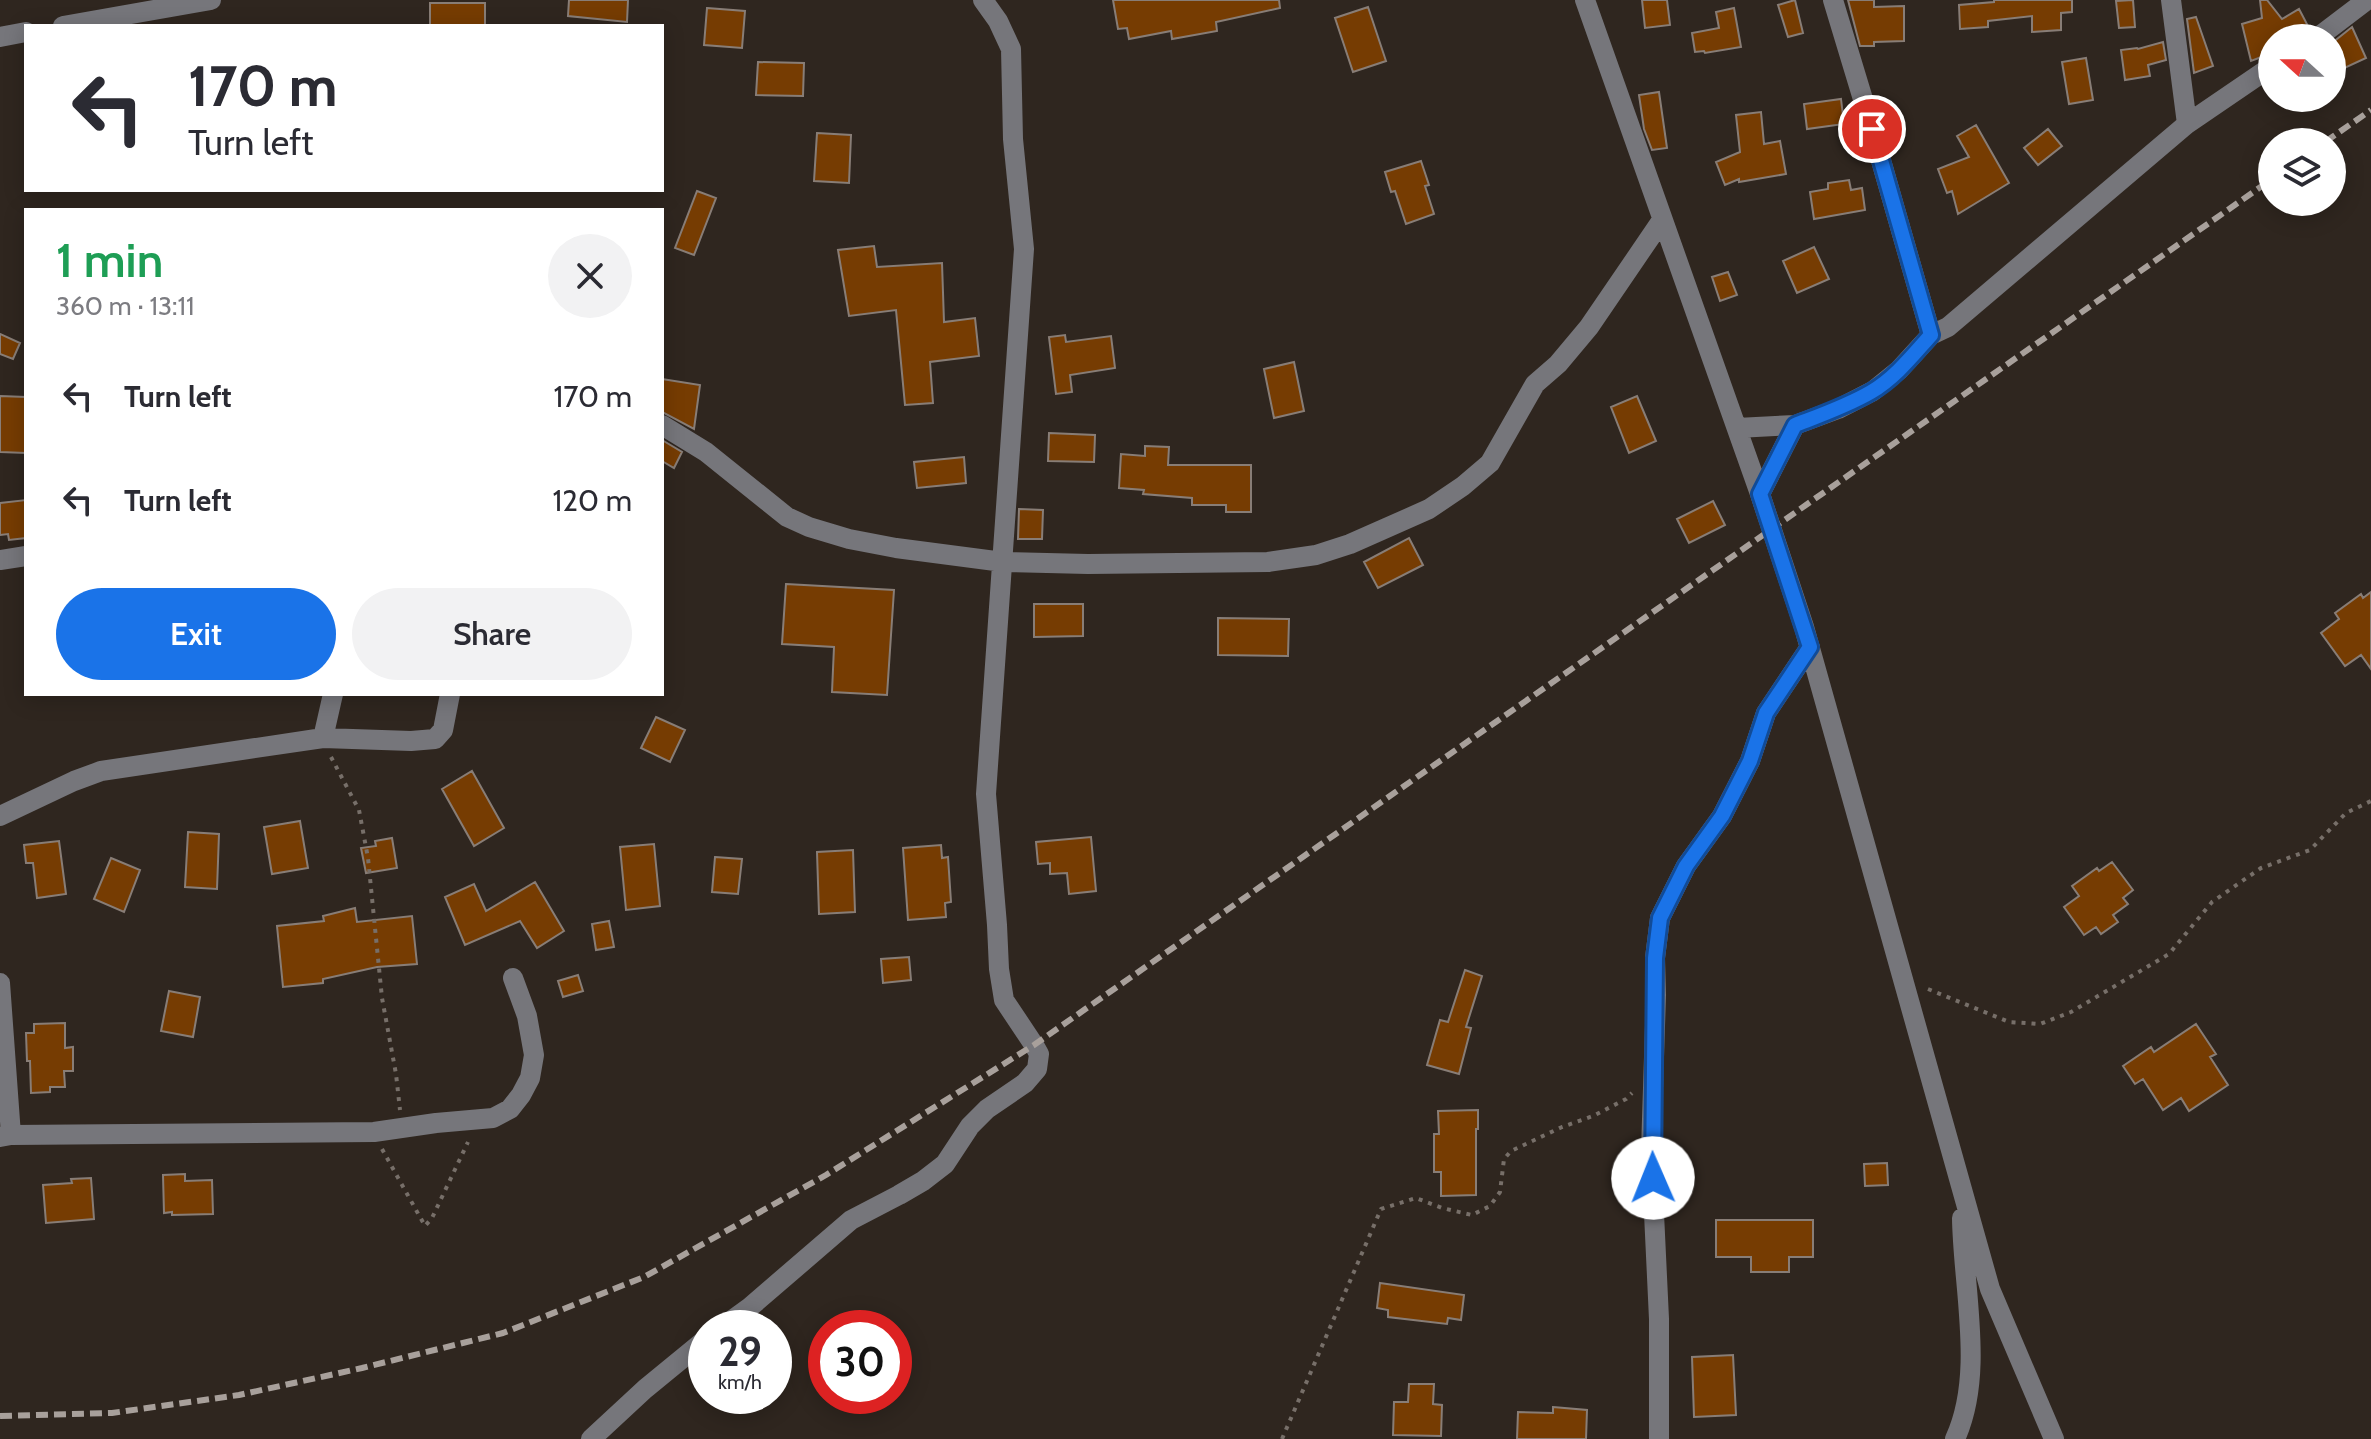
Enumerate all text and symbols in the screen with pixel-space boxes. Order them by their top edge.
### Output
north arrow [2258,24,2346,112]
map controls [2258,24,2346,216]
text: 170 m [188,52,338,120]
icon: left [56,56,160,160]
pin [1838,95,1906,163]
icon: arrive [1850,107,1894,151]
text: Turn left [188,120,313,164]
button: layers [2258,128,2346,216]
text: 1 min [56,231,163,289]
button: close [548,234,632,318]
text: 360 m · 13:11 [56,290,194,322]
icon: left [56,374,100,418]
text: Turn left [124,378,232,415]
text: 170 m [553,378,632,415]
icon: left [56,478,100,522]
text: Turn left [124,482,232,519]
text: 120 m [552,482,632,519]
button: Exit [56,588,336,680]
button: Share [352,588,632,680]
position arrow [1611,1136,1695,1220]
speed limit sign: 30 [808,1310,912,1414]
text: 29 [718,1327,762,1376]
text: km/h [718,1370,762,1394]

